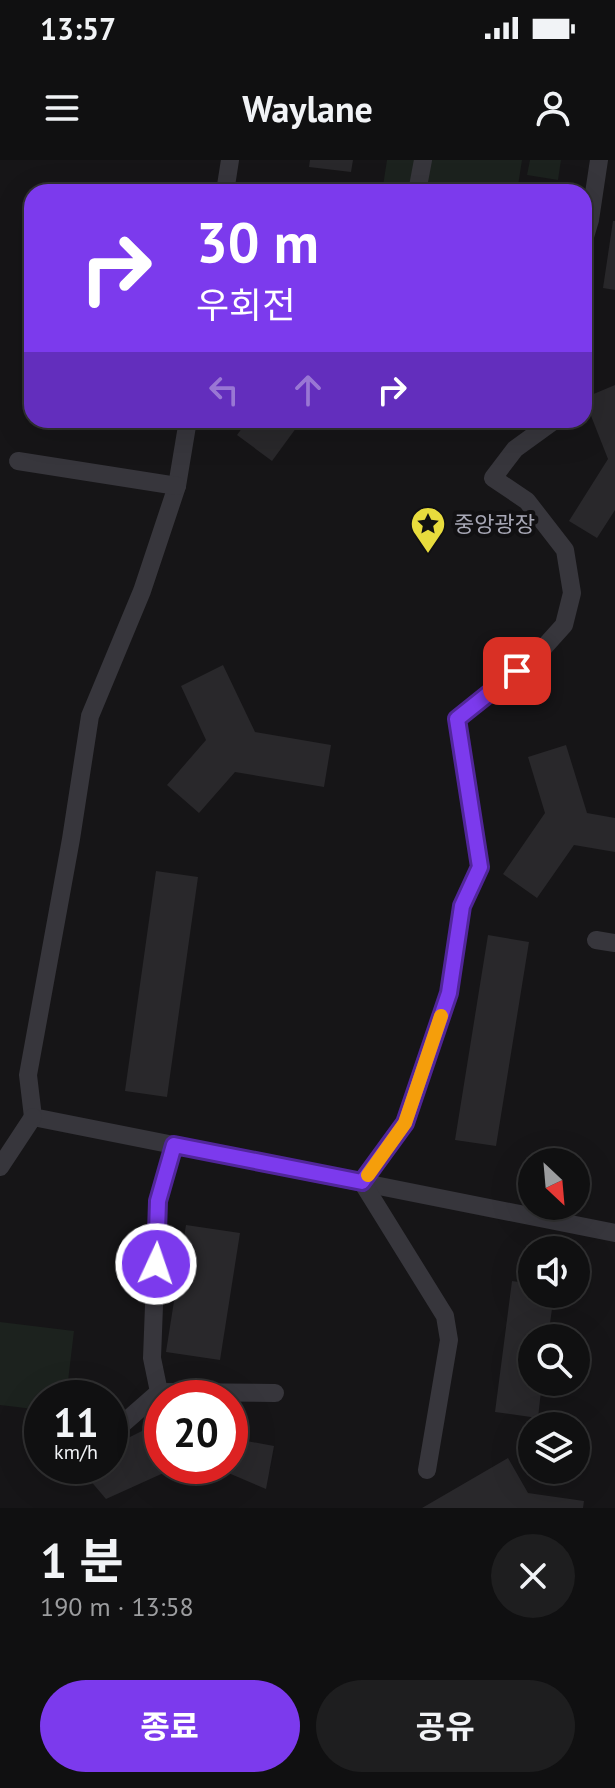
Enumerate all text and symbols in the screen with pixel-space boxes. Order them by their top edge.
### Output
text: 13:57 [40,9,116,48]
text: Waylane [242,85,373,132]
icon: menu [40,86,84,130]
icon: person [531,86,575,130]
text: 30 m [196,206,319,278]
icon: right [64,216,168,320]
text: 우회전 [196,281,295,328]
icon: left [202,368,246,412]
icon: ahead [286,368,330,412]
icon: right [370,368,414,412]
place icon: 중앙광장 [409,505,447,555]
place label: 중앙광장 [454,510,535,538]
pin [483,637,551,705]
icon: arrive [495,649,539,693]
north arrow [518,1148,590,1220]
map controls [518,1148,590,1484]
position arrow [114,1222,198,1306]
button: sound [518,1236,590,1308]
button: search [518,1324,590,1396]
speed limit sign: 20 [144,1380,248,1484]
text: 11 [53,1396,99,1448]
button: layers [518,1412,590,1484]
text: km/h [54,1439,98,1465]
text: 1 분 [40,1529,124,1591]
button: close [491,1534,575,1618]
text: 190 m · 13:58 [40,1590,194,1623]
button: 종료 [40,1680,300,1772]
button: 공유 [316,1680,575,1772]

